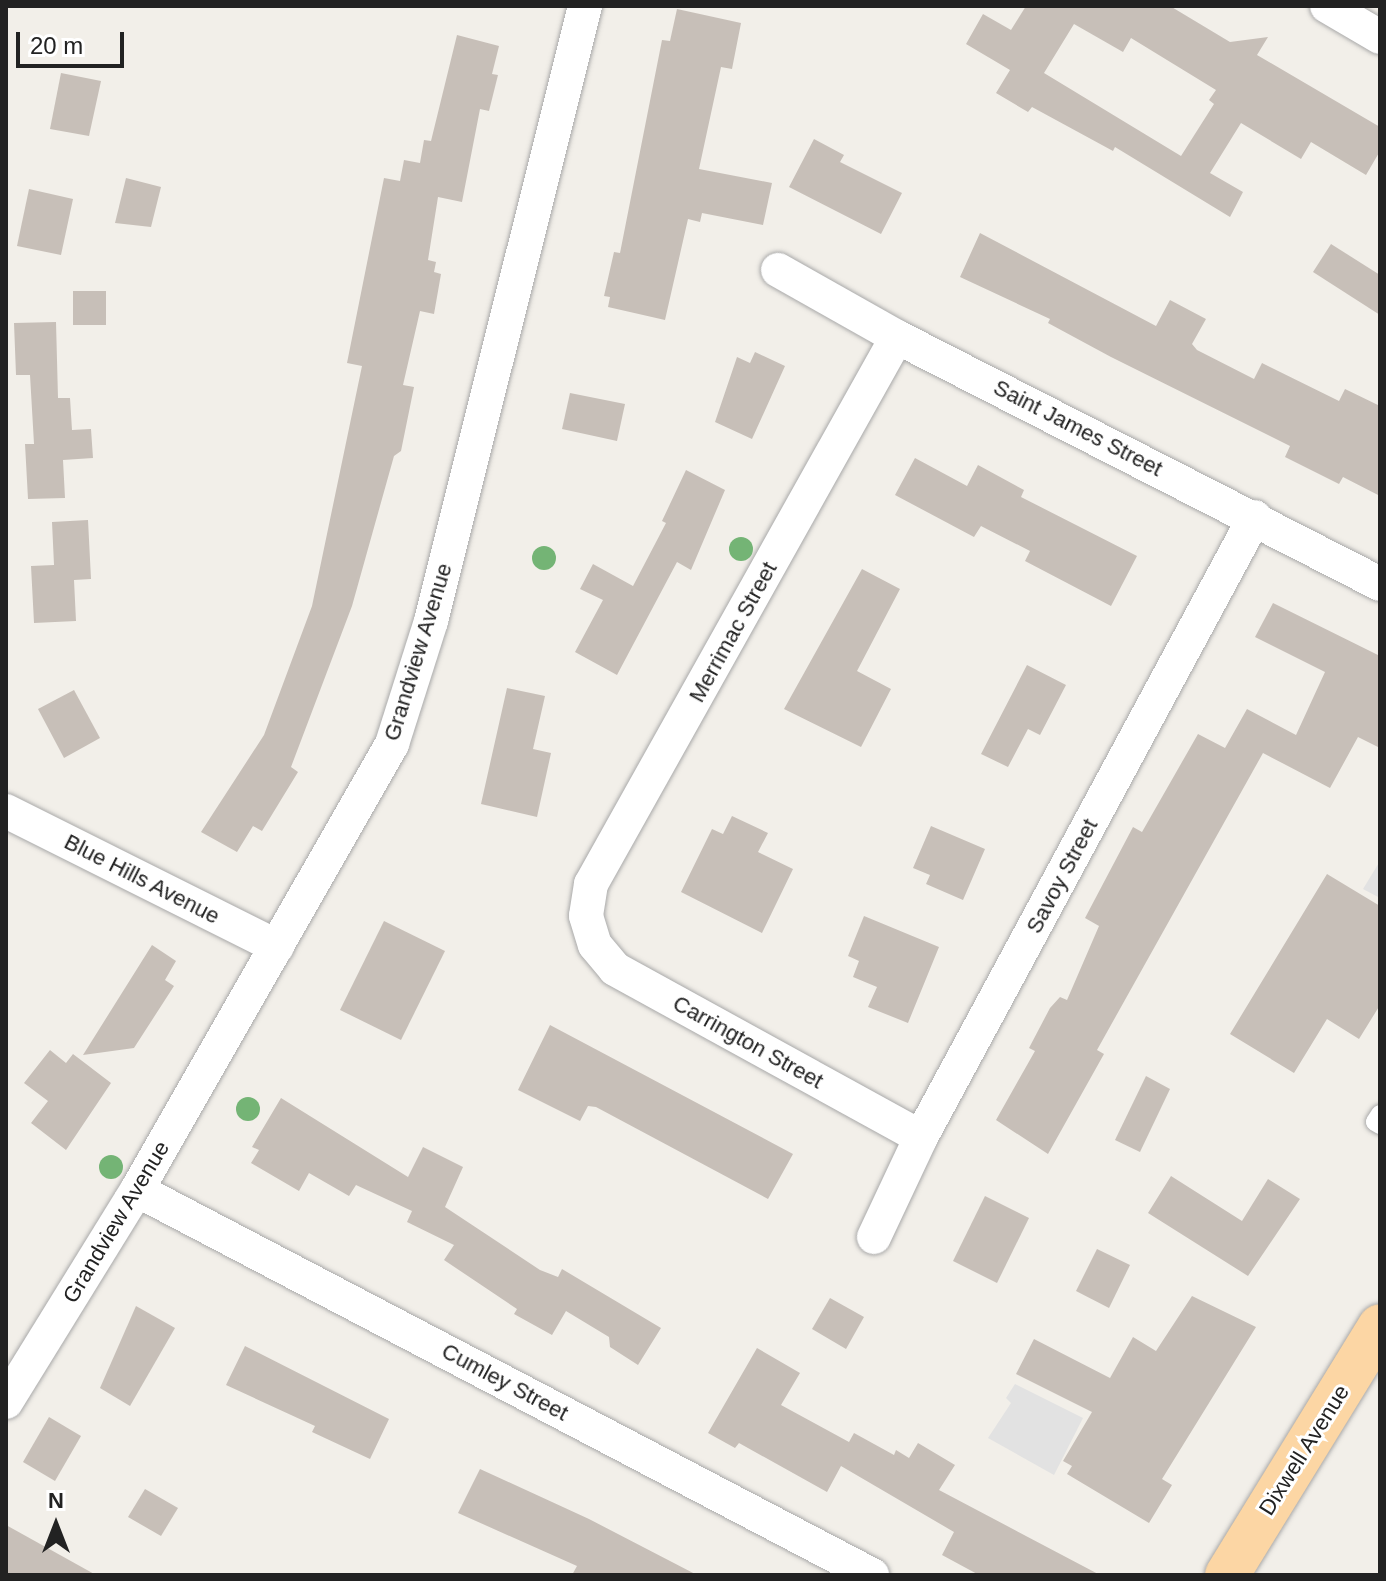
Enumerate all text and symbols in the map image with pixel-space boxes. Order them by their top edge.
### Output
scale bar [20,16,128,66]
text: 20 m [30,32,83,59]
street label: Saint James Street [989,374,1167,482]
street label: Merrimac Street [684,557,782,707]
street label: Grandview Avenue [378,559,458,745]
street label: Savoy Street [1021,814,1103,938]
street label: Blue Hills Avenue [59,828,225,930]
street label: Carrington Street [668,990,828,1094]
street label: Grandview Avenue [57,1136,175,1308]
street label: Cumley Street [437,1338,573,1426]
street label: Dixwell Avenue [1253,1379,1355,1521]
north arrow [16,1485,96,1565]
text: N [48,1488,64,1513]

